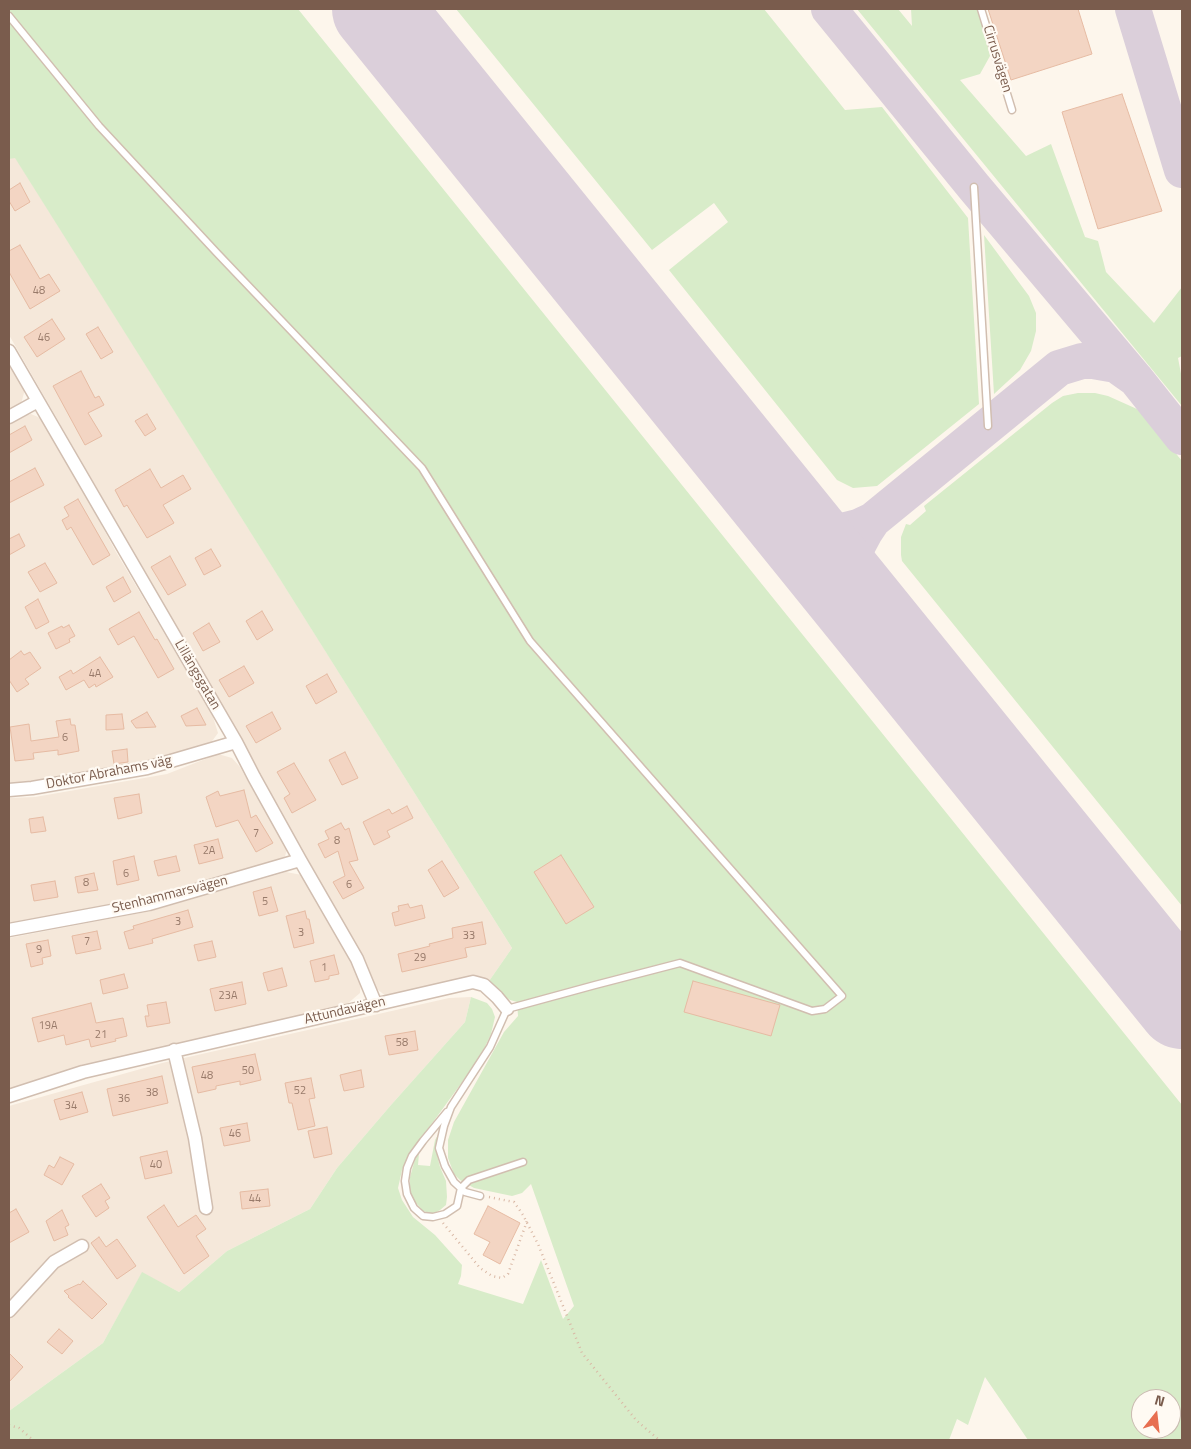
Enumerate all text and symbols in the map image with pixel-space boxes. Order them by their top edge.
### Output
street label: Cirrusvägen [979,23,1015,95]
house number: 48 [33,284,45,298]
house number: 46 [38,331,50,345]
street label: Lillängsgatan [170,637,224,713]
house number: 4A [89,667,101,681]
house number: 6 [62,731,68,745]
street label: Doktor Abrahams väg [45,753,173,793]
house number: 7 [253,827,259,841]
house number: 8 [334,834,340,848]
house number: 2A [203,844,215,858]
house number: 6 [123,867,129,881]
street label: Stenhammarsvägen [110,873,230,917]
house number: 8 [83,876,89,890]
house number: 6 [346,878,352,892]
house number: 5 [262,895,268,909]
house number: 3 [175,915,181,929]
house number: 3 [298,926,304,940]
house number: 33 [463,929,475,943]
house number: 7 [84,935,90,949]
house number: 9 [36,943,42,957]
house number: 29 [414,951,426,965]
house number: 1 [321,961,327,975]
house number: 23A [219,989,237,1003]
street label: Attundavägen [303,994,387,1028]
house number: 19A [39,1019,57,1033]
house number: 21 [95,1028,107,1042]
house number: 58 [396,1036,408,1050]
house number: 50 [242,1064,254,1078]
house number: 48 [201,1069,213,1083]
house number: 52 [294,1084,306,1098]
house number: 38 [146,1086,158,1100]
house number: 36 [118,1092,130,1106]
house number: 34 [65,1099,77,1113]
house number: 46 [229,1127,241,1141]
house number: 40 [150,1158,162,1172]
house number: 44 [249,1192,261,1206]
north arrow [1131,1389,1181,1439]
text: N [1152,1389,1168,1411]

